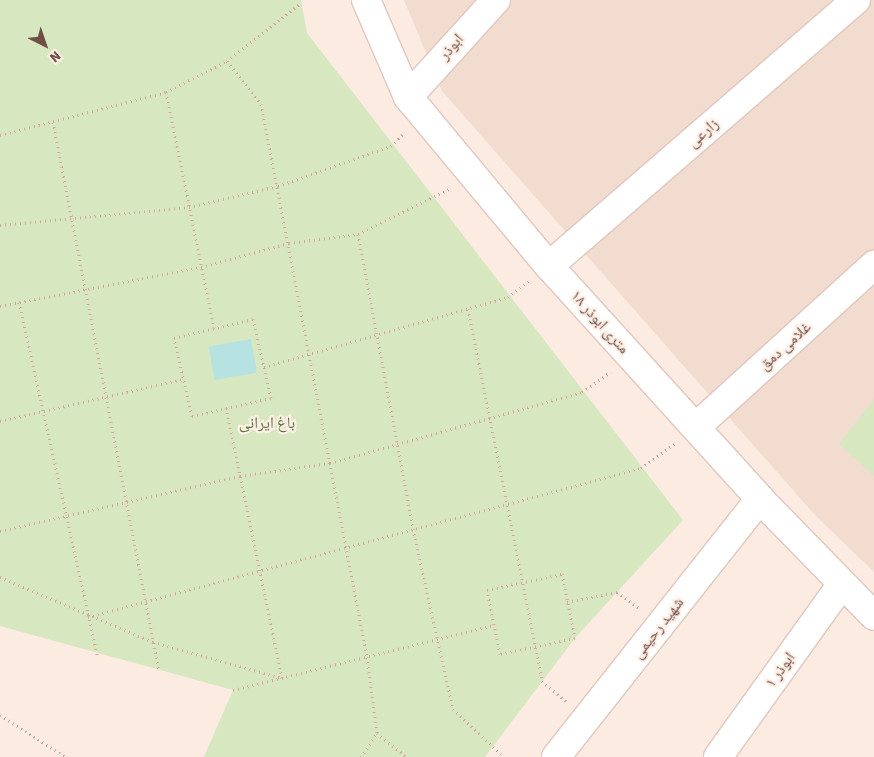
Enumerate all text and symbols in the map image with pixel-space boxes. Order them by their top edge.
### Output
north arrow [20,20,70,70]
street label: ابوذر [434,30,468,64]
text: N [45,46,65,67]
street label: زارعی [683,114,723,152]
street label: ۱۸ متری ابوذر [567,286,633,358]
street label: غلامی دمق [755,318,815,374]
park label: باغ ایرانی [239,413,295,433]
street label: شهید رحیمی [628,593,688,663]
street label: ابوذر ۱ [761,649,799,691]

